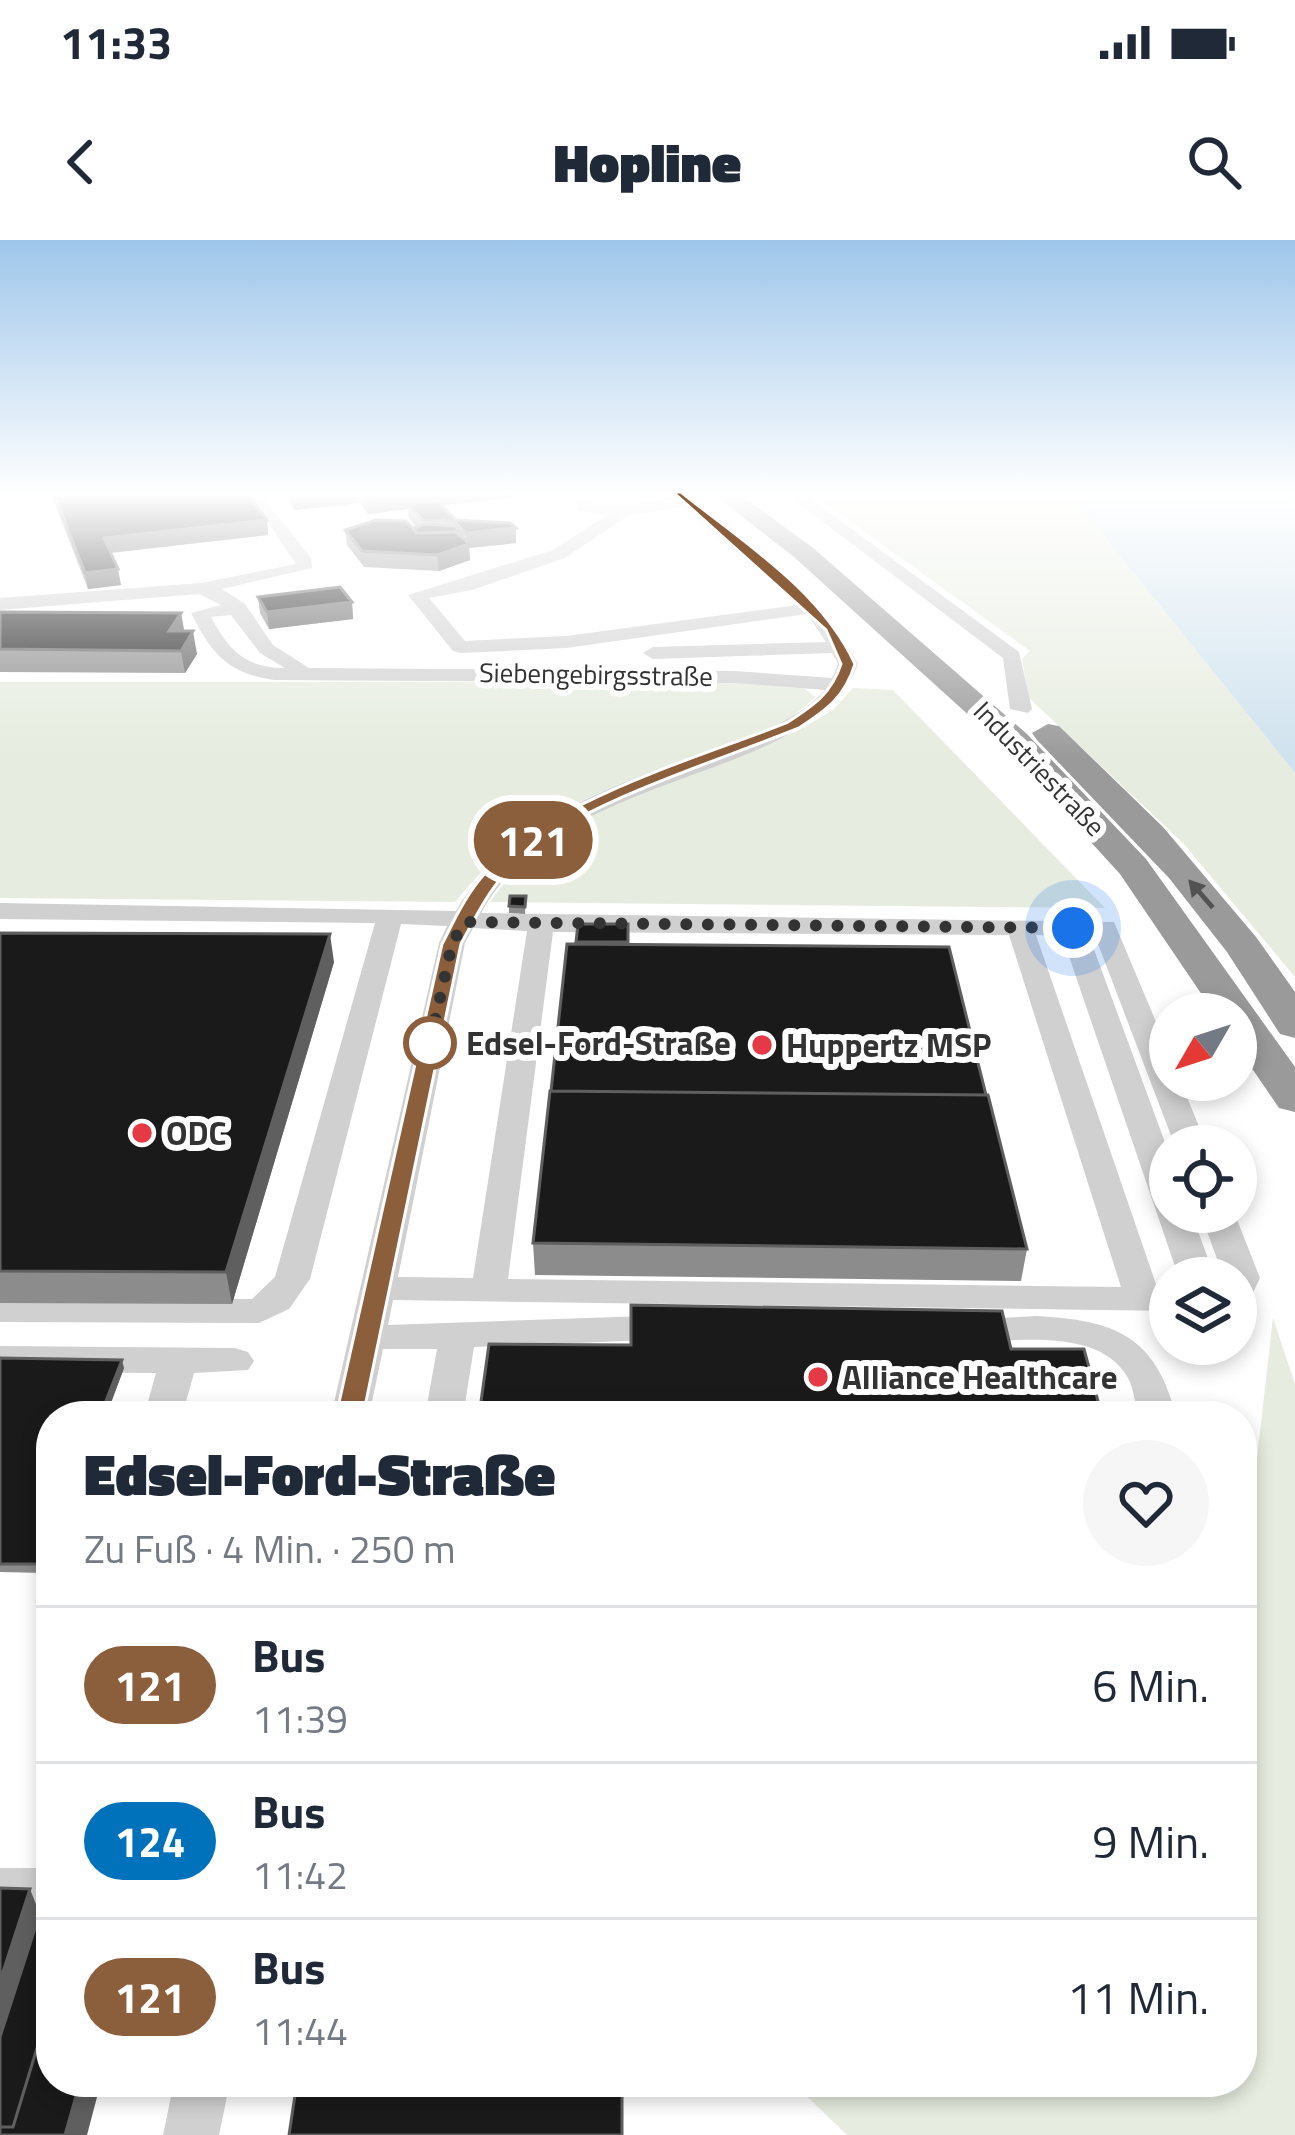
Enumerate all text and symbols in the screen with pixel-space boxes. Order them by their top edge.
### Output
text: 11:33 [60,8,172,76]
text: Hopline [554,121,741,203]
icon: back [48,129,114,195]
icon: search [1181,129,1247,195]
street label: Siebengebirgsstraße [479,651,713,696]
street label: Industriestraße [965,691,1116,845]
line badge: 121 [464,801,602,879]
text: 121 [498,808,568,872]
one-way arrow [1188,879,1215,908]
your location [1043,898,1103,958]
north arrow [1149,993,1257,1101]
map controls [1149,993,1257,1365]
marker: Edsel-Ford-Straße [405,1018,455,1068]
place label: Edsel-Ford-Straße [466,1018,731,1068]
place label: Huppertz MSP [786,1020,992,1070]
marker: Huppertz MSP [749,1032,775,1058]
place label: ODC [166,1108,227,1158]
marker: ODC [129,1120,155,1146]
button: locate [1149,1125,1257,1233]
button: layers [1149,1257,1257,1365]
place label: Alliance Healthcare [842,1352,1118,1402]
marker: Alliance Healthcare [805,1364,831,1390]
text: Edsel-Ford-Straße [84,1430,555,1517]
button: heart [1083,1440,1209,1566]
text: Zu Fuß · 4 Min. · 250 m [84,1519,456,1578]
text: Bus [252,1621,326,1689]
text: 6 Min. [1092,1651,1209,1719]
text: 121 [115,1653,185,1717]
text: 11:39 [252,1689,348,1748]
text: Bus [252,1777,326,1845]
text: 9 Min. [1092,1807,1209,1875]
text: 124 [115,1809,185,1873]
text: 11:42 [252,1845,348,1904]
text: Bus [252,1933,326,2001]
text: 11 Min. [1067,1963,1209,2031]
text: 121 [115,1965,185,2029]
text: 11:44 [252,2001,348,2060]

